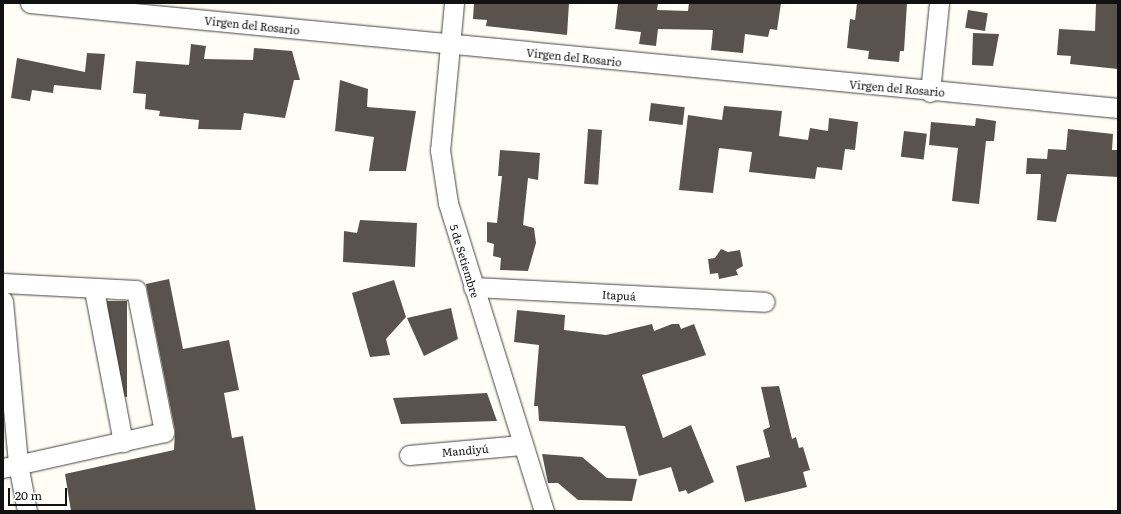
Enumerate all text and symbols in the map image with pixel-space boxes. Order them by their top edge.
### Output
street label: Virgen del Rosario [204,13,300,37]
street label: Virgen del Rosario [526,45,622,69]
street label: Virgen del Rosario [849,77,945,99]
street label: 5 de Setiembre [448,223,482,299]
street label: Itapuá [602,288,636,302]
street label: Mandiyú [441,441,489,459]
scale bar [10,480,69,506]
text: 20 m [15,486,42,504]

